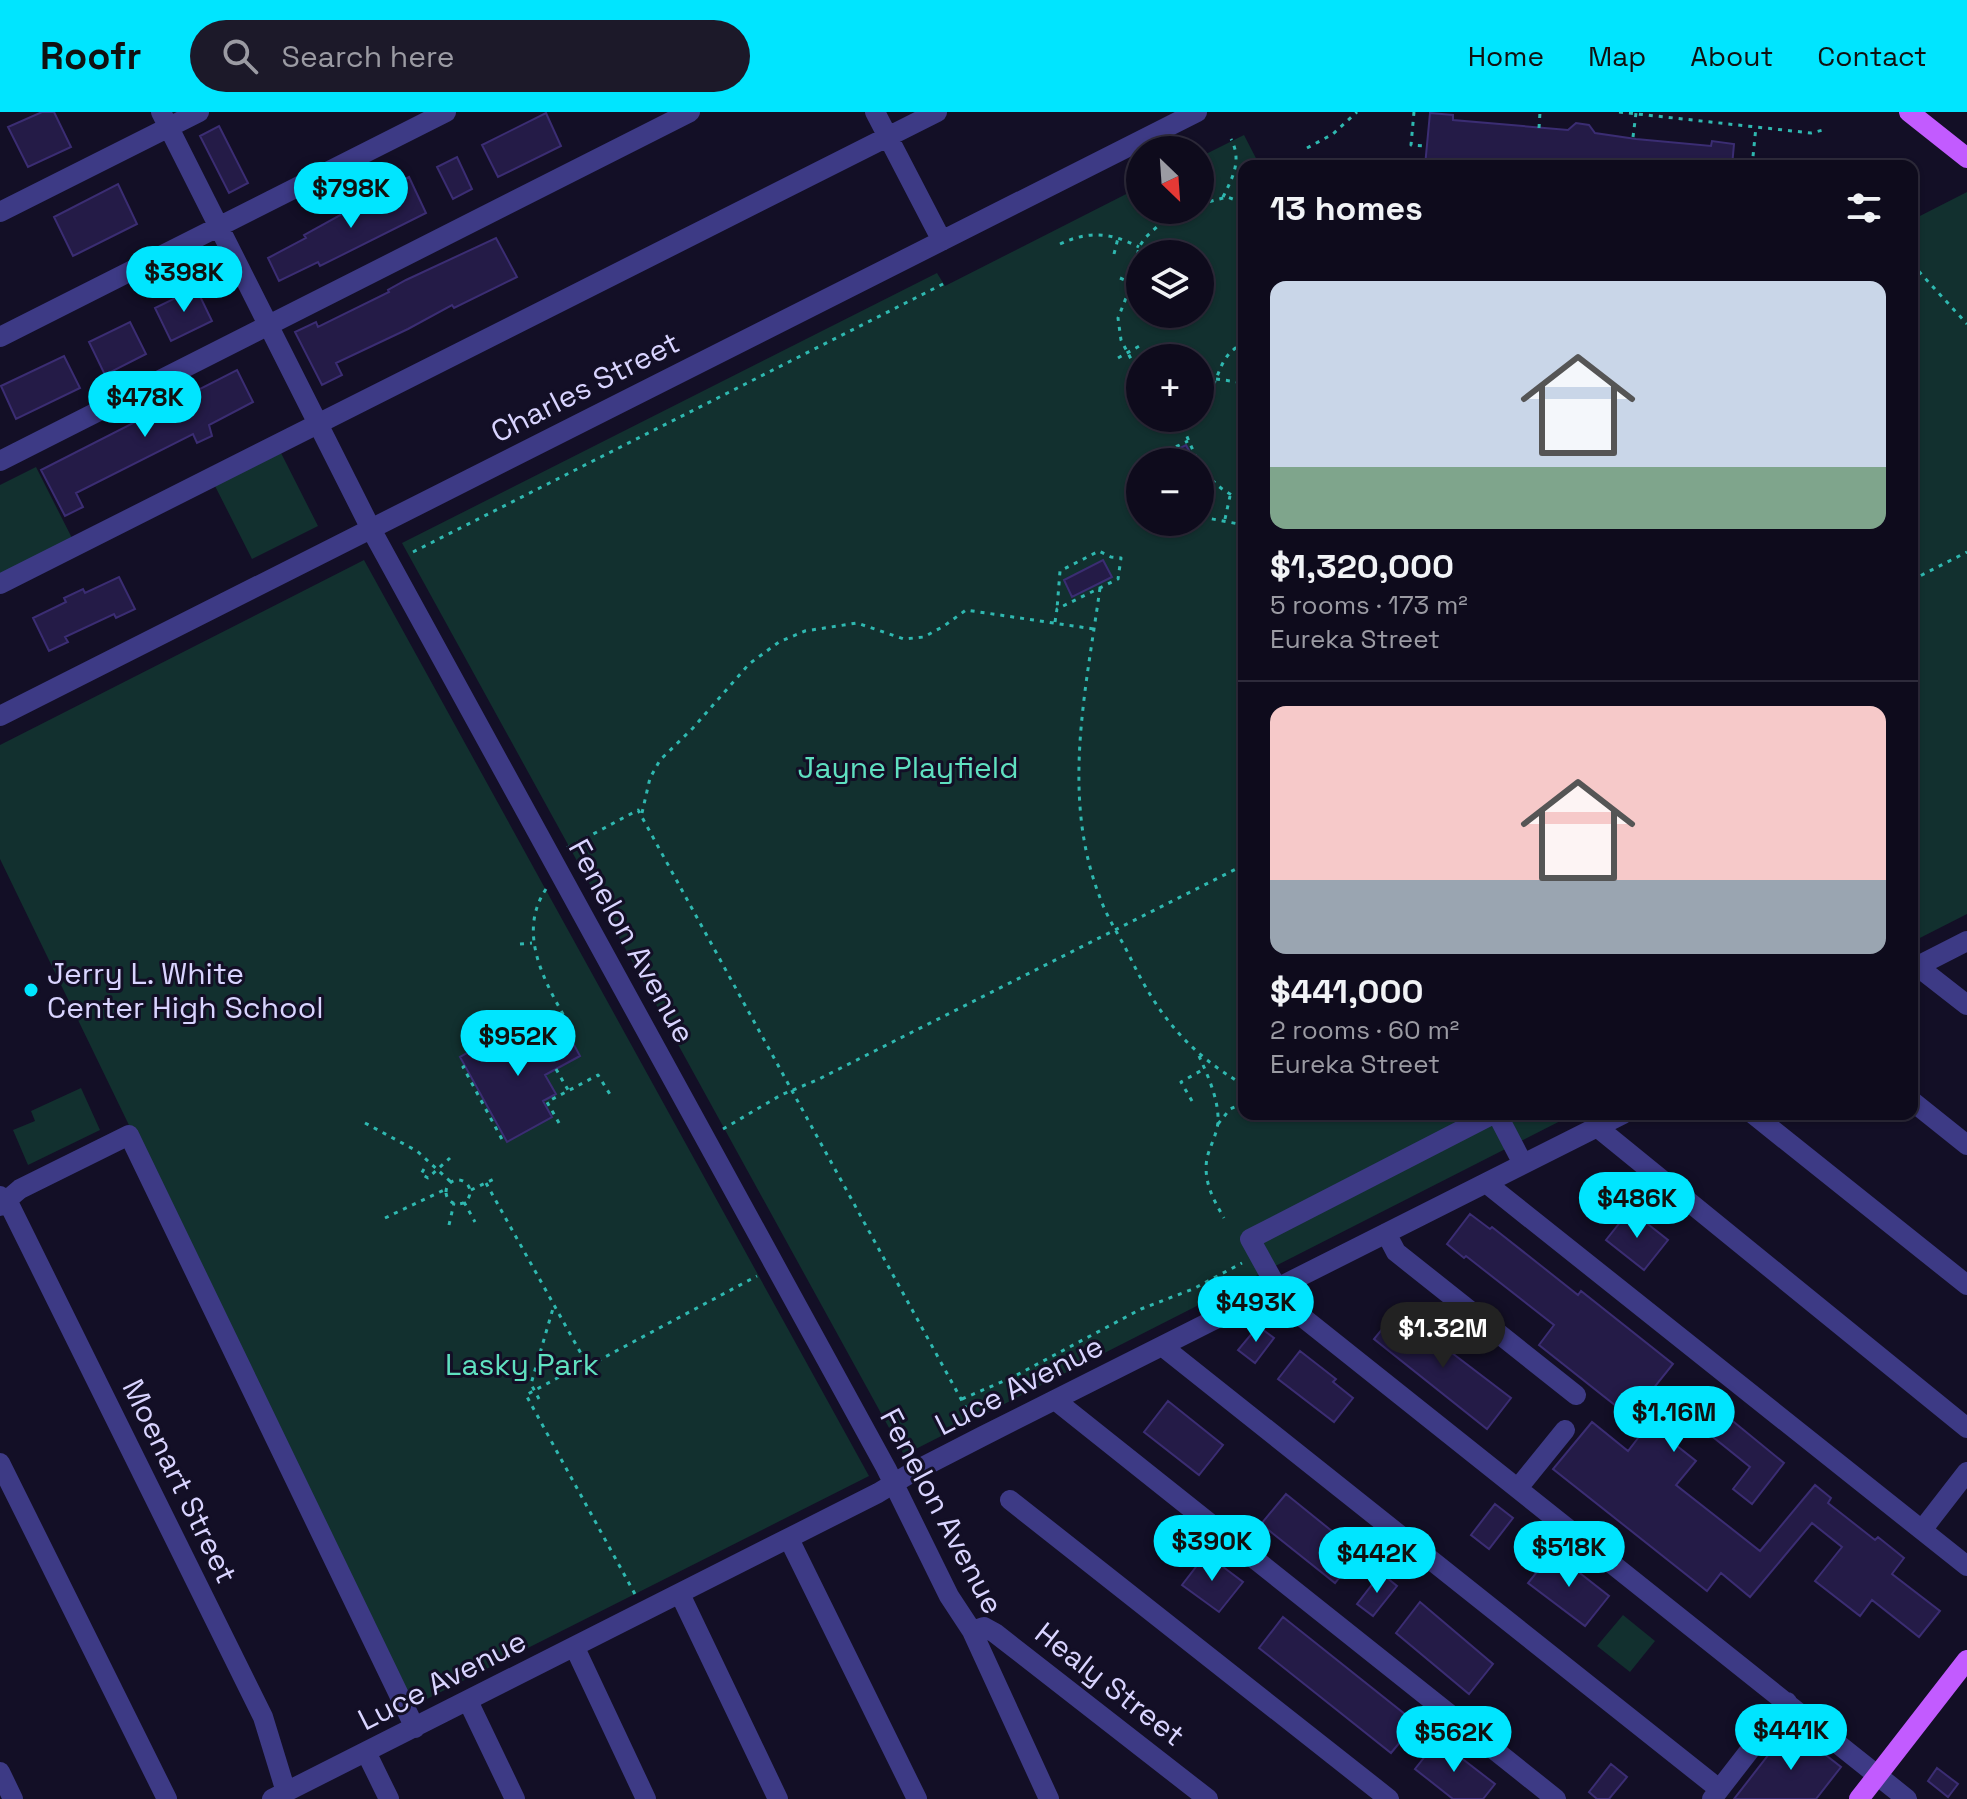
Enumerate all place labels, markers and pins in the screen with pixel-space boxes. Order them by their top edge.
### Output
pin: $798K [295,162,407,230]
pin: $398K [128,246,240,314]
pin: $478K [89,371,201,439]
place label: Jerry L. White Center High School [47,954,324,1027]
marker: Jerry L. White Center High School [22,981,40,999]
pin: $952K [462,1010,574,1078]
pin: $486K [1581,1172,1693,1240]
pin: $493K [1200,1276,1312,1344]
pin: $1.32M [1378,1302,1508,1370]
pin: $1.16M [1609,1386,1739,1454]
pin: $390K [1156,1515,1268,1583]
pin: $518K [1513,1521,1625,1589]
pin: $442K [1321,1527,1433,1595]
pin: $441K [1735,1704,1847,1772]
pin: $562K [1398,1706,1510,1774]

